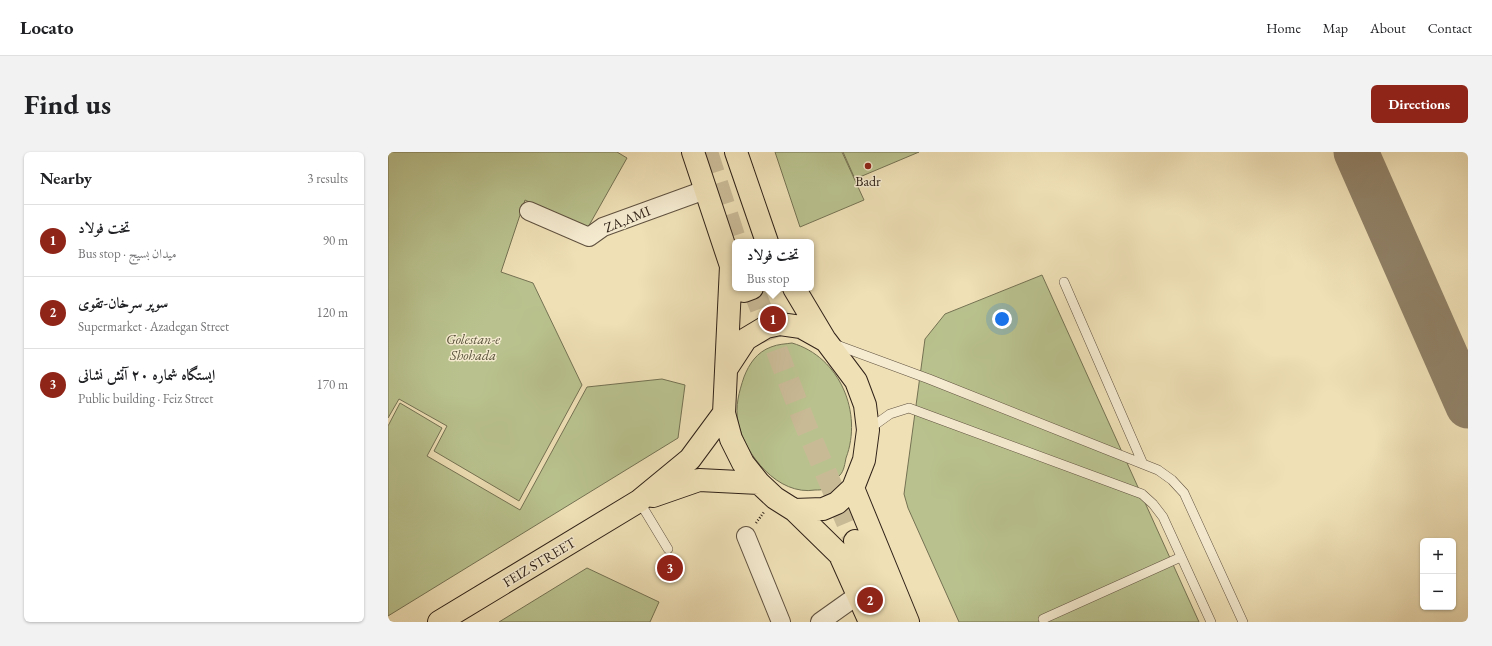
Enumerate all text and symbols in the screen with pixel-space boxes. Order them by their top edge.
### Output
text: Locato [20,15,74,40]
text: Home [1266,19,1301,37]
text: Map [1323,19,1348,37]
text: About [1370,19,1406,37]
text: Contact [1428,19,1472,37]
button: Directions [1371,85,1468,123]
text: Find us [24,86,111,122]
marker: Badr [863,161,873,171]
text: Nearby [40,167,92,189]
text: 3 results [307,170,348,187]
place label: Badr [855,172,881,190]
street label: ZA,AMI [601,201,653,236]
text: تخت فولاد [78,218,130,237]
text: 1 [50,232,56,249]
text: 90 m [323,232,348,249]
popup [732,239,814,291]
text: Bus stop · میدان بسیج [78,245,176,262]
text: تخت فولاد [747,245,799,264]
text: Bus stop [747,270,790,287]
text: سوپر سرخان-تقوی [78,293,168,312]
text: 2 [50,304,56,321]
text: 120 m [317,304,348,321]
pin: 1 [760,304,786,334]
your location [992,309,1012,329]
text: Supermarket · Azadegan Street [78,318,229,335]
park label: Golestan-e Shohada [446,330,500,364]
text: ایستگاه شماره ۲۰ آتش نشانی [78,365,215,384]
text: 3 [50,376,56,393]
text: 170 m [317,376,348,393]
text: Public building · Feiz Street [78,390,213,407]
street label: FEIZ STREET [499,533,579,591]
map controls [1420,538,1456,610]
button: + [1420,538,1456,574]
pin: 3 [657,553,683,583]
button: − [1420,574,1456,610]
pin: 2 [857,585,883,615]

